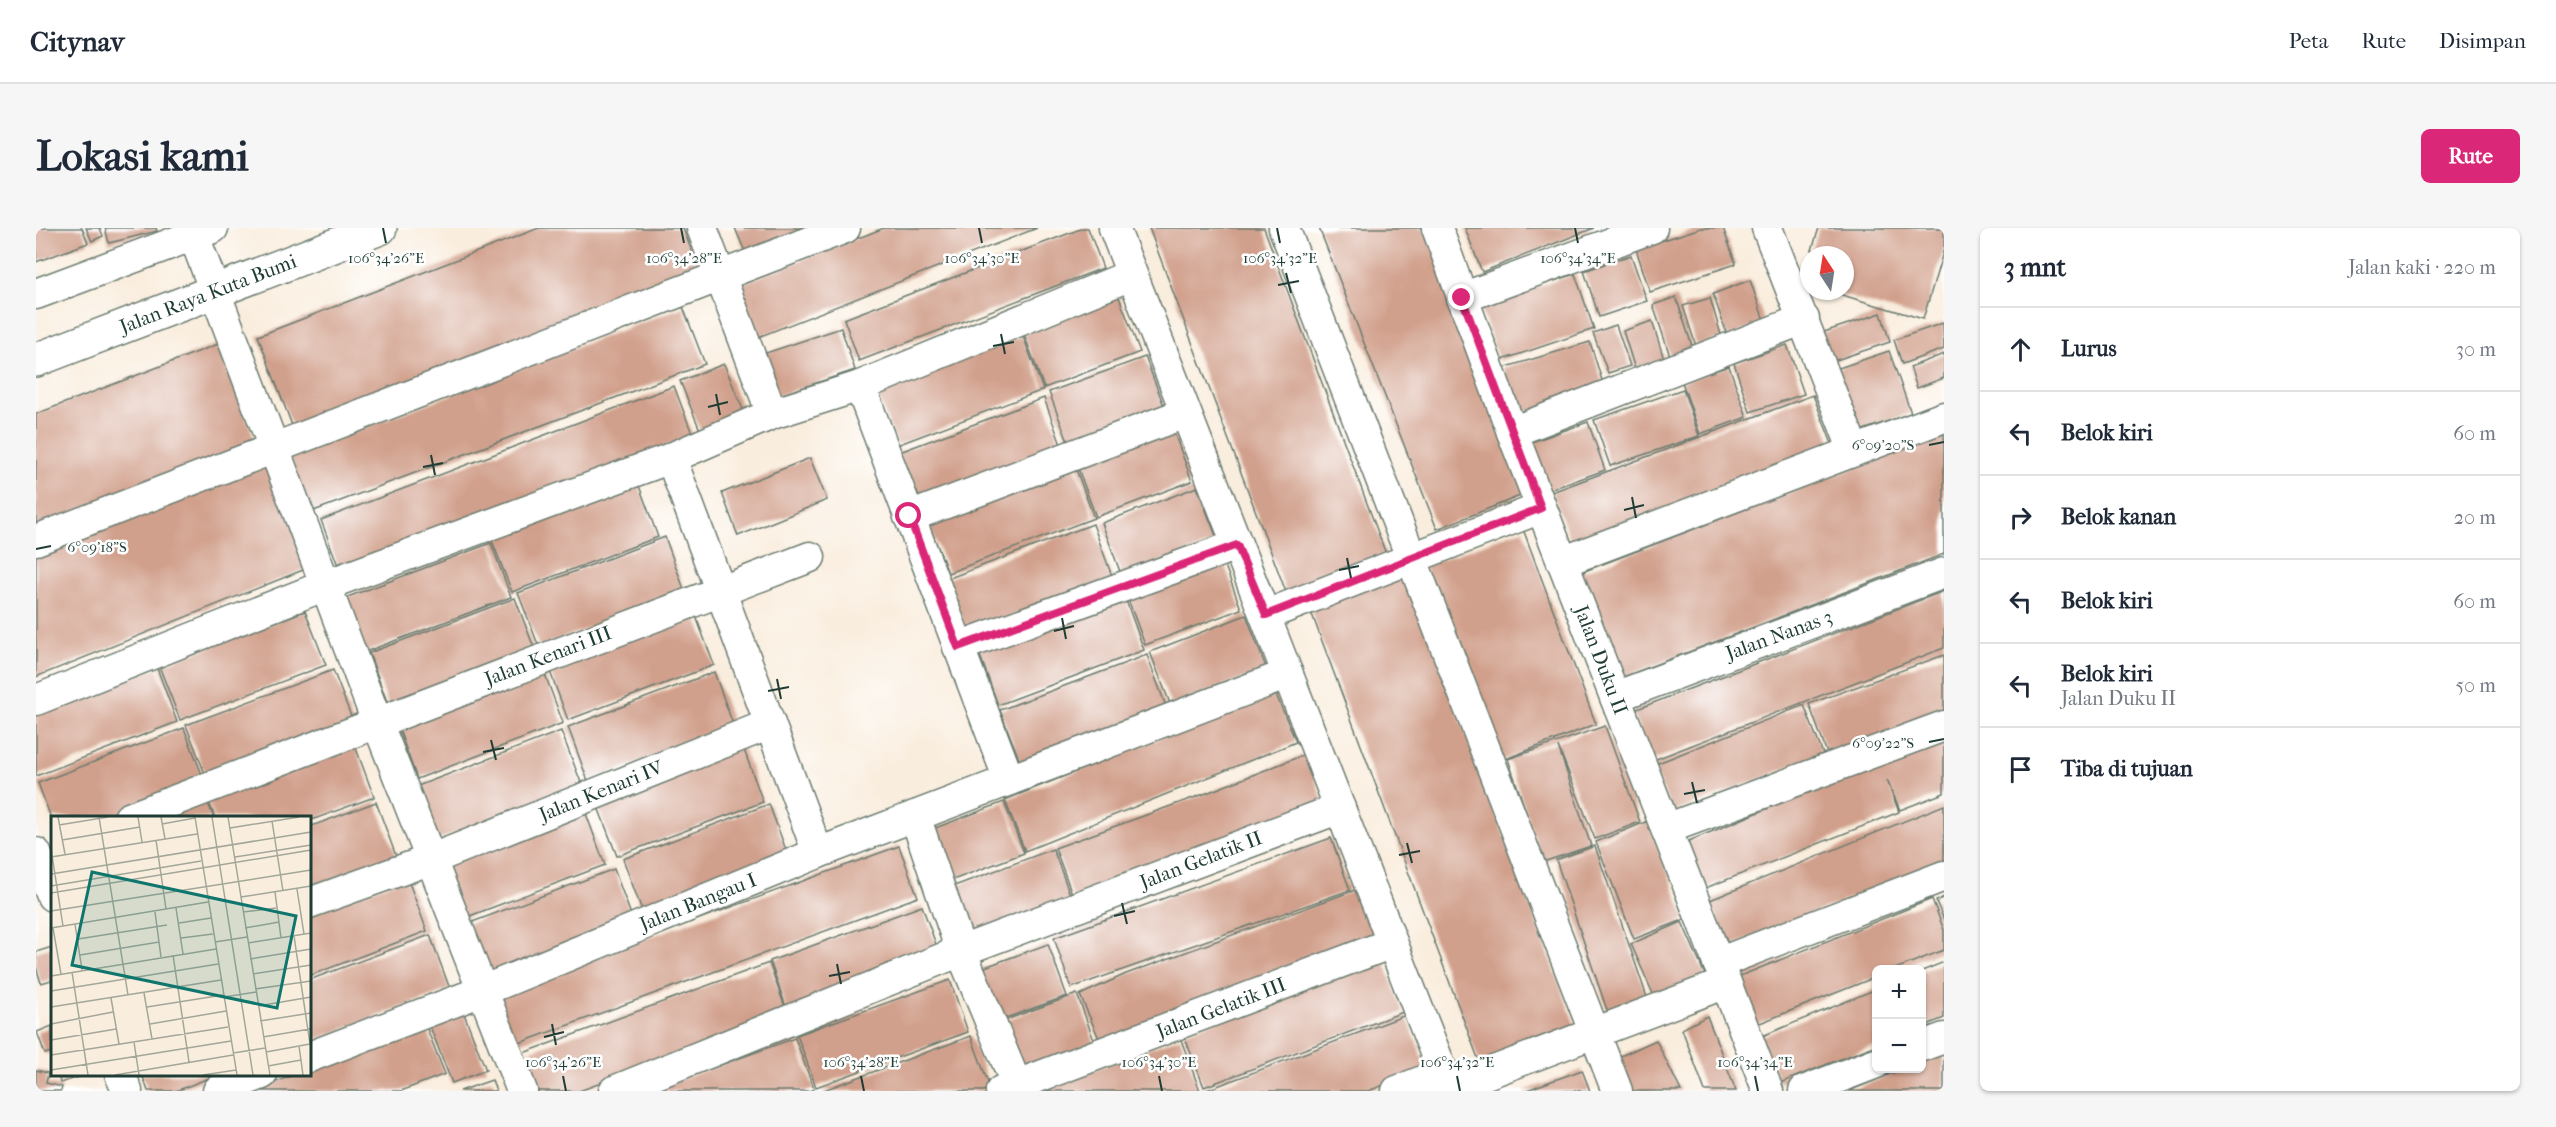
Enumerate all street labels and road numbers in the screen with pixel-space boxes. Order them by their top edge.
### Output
street label: Jalan Raya Kuta Bumi [114,250,300,339]
street label: Jalan Duku II [1569,600,1632,718]
street label: Jalan Nanas 3 [1721,605,1835,666]
street label: Jalan Kenari III [479,621,615,691]
street label: Jalan Kenari IV [534,755,667,827]
street label: Jalan Gelatik II [1135,826,1266,895]
street label: Jalan Bangau I [634,868,760,937]
street label: Jalan Gelatik III [1151,973,1289,1044]

